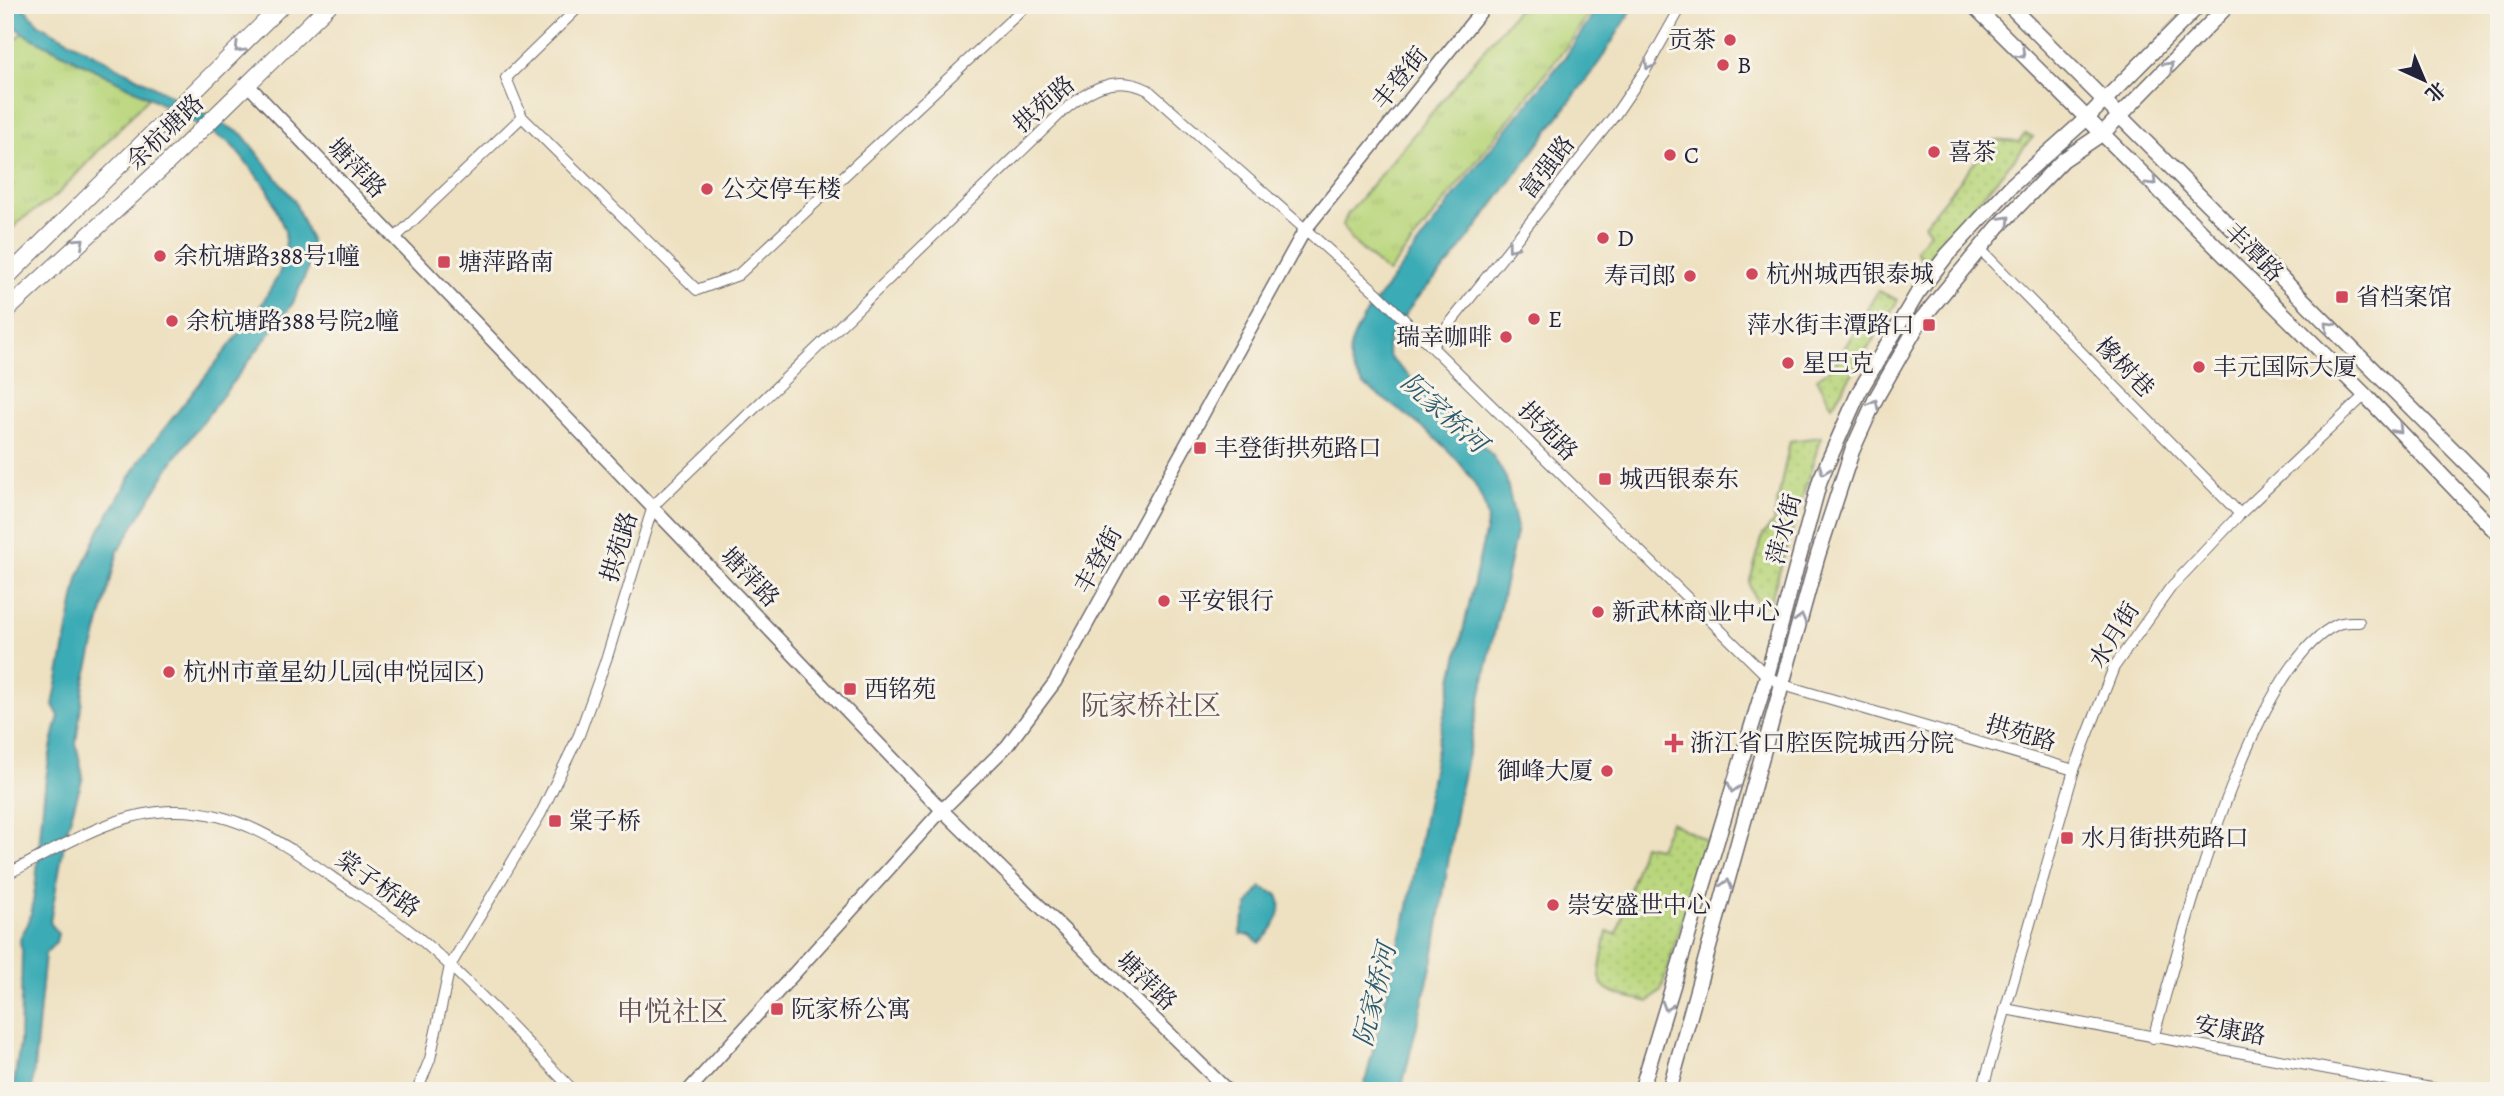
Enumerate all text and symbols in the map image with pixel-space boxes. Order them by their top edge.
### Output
place label: 贡茶 [1668,24,1716,56]
marker: 贡茶 [1722,32,1738,48]
one-way arrow [235,40,247,52]
street label: 丰登街 [1365,40,1435,116]
one-way arrow [2013,45,2026,58]
north arrow [2388,46,2458,116]
place label: B [1737,49,1751,81]
one-way arrow [1644,57,1657,70]
marker: B [1715,57,1731,73]
one-way arrow [2161,61,2174,74]
street label: 拱苑路 [1006,68,1082,140]
text: 北 [2419,76,2451,107]
street label: 余杭塘路 [119,87,211,177]
street label: 富强路 [1512,129,1582,205]
street label: 塘萍路 [320,131,394,205]
place label: 喜茶 [1948,136,1996,168]
place label: C [1684,139,1699,171]
marker: 喜茶 [1926,144,1942,160]
marker: C [1662,147,1678,163]
one-way arrow [2143,172,2156,185]
place label: 公交停车楼 [721,173,841,205]
marker: 公交停车楼 [699,181,715,197]
one-way arrow [1997,215,2010,228]
street label: 丰潭路 [2217,215,2291,289]
place label: D [1617,222,1634,254]
marker: D [1595,230,1611,246]
one-way arrow [72,238,85,251]
one-way arrow [1508,239,1521,251]
place label: 余杭塘路388号1幢 [174,240,359,272]
place label: 塘萍路南 [458,246,554,278]
marker: 余杭塘路388号1幢 [152,248,168,264]
marker: 塘萍路南 [436,254,452,270]
place label: 杭州城西银泰城 [1766,258,1934,290]
place label: 寿司郎 [1604,260,1676,292]
marker: 杭州城西银泰城 [1744,266,1760,282]
marker: 寿司郎 [1682,268,1698,284]
place label: 省档案馆 [2356,281,2452,313]
marker: 省档案馆 [2334,289,2350,305]
place label: E [1548,303,1562,335]
place label: 余杭塘路388号院2幢 [186,305,399,337]
place label: 萍水街丰潭路口 [1747,309,1915,341]
marker: E [1526,311,1542,327]
marker: 余杭塘路388号院2幢 [164,313,180,329]
marker: 萍水街丰潭路口 [1921,317,1937,333]
place label: 瑞幸咖啡 [1396,321,1492,353]
one-way arrow [2325,322,2338,335]
marker: 瑞幸咖啡 [1498,329,1514,345]
street label: 橡树巷 [2088,330,2162,404]
place label: 星巴克 [1802,347,1874,379]
place label: 丰元国际大厦 [2213,351,2357,383]
marker: 星巴克 [1780,355,1796,371]
marker: 丰元国际大厦 [2191,359,2207,375]
water label: 阮家桥河 [1394,365,1497,463]
street label: 拱苑路 [1511,394,1585,468]
one-way arrow [1866,399,1880,411]
one-way arrow [2389,421,2402,434]
place label: 丰登街拱苑路口 [1214,432,1382,464]
marker: 丰登街拱苑路口 [1192,440,1208,456]
place label: 城西银泰东 [1619,463,1739,495]
one-way arrow [1818,464,1832,476]
marker: 城西银泰东 [1597,471,1613,487]
street label: 萍水街 [1759,490,1809,568]
street label: 拱苑路 [593,508,645,586]
street label: 丰登街 [1067,521,1129,599]
street label: 塘萍路 [713,540,787,614]
place label: 平安银行 [1178,585,1274,617]
marker: 平安银行 [1156,593,1172,609]
place label: 新武林商业中心 [1612,596,1780,628]
street label: 水月街 [2081,596,2147,674]
marker: 新武林商业中心 [1590,604,1606,620]
one-way arrow [1793,613,1807,625]
place label: 杭州市童星幼儿园(申悦园区) [183,656,484,688]
marker: 杭州市童星幼儿园(申悦园区) [161,664,177,680]
place label: 西铭苑 [864,673,936,705]
marker: 西铭苑 [842,681,858,697]
district label: 阮家桥社区 [1081,687,1221,725]
street label: 拱苑路 [1982,708,2060,758]
place label: 浙江省口腔医院城西分院 [1690,727,1954,759]
marker: 浙江省口腔医院城西分院 [1664,733,1684,753]
place label: 御峰大厦 [1497,755,1593,787]
marker: 御峰大厦 [1599,763,1615,779]
one-way arrow [1727,782,1742,794]
place label: 棠子桥 [569,805,641,837]
marker: 棠子桥 [547,813,563,829]
place label: 水月街拱苑路口 [2081,822,2249,854]
marker: 水月街拱苑路口 [2059,830,2075,846]
street label: 棠子桥路 [330,843,426,925]
one-way arrow [1719,878,1734,890]
place label: 崇安盛世中心 [1567,889,1711,921]
marker: 崇安盛世中心 [1545,897,1561,913]
water label: 阮家桥河 [1345,936,1406,1050]
street label: 塘萍路 [1110,944,1184,1018]
district label: 申悦社区 [616,993,728,1031]
place label: 阮家桥公寓 [791,993,911,1025]
one-way arrow [1661,999,1675,1011]
marker: 阮家桥公寓 [769,1001,785,1017]
street label: 安康路 [2192,1008,2268,1052]

